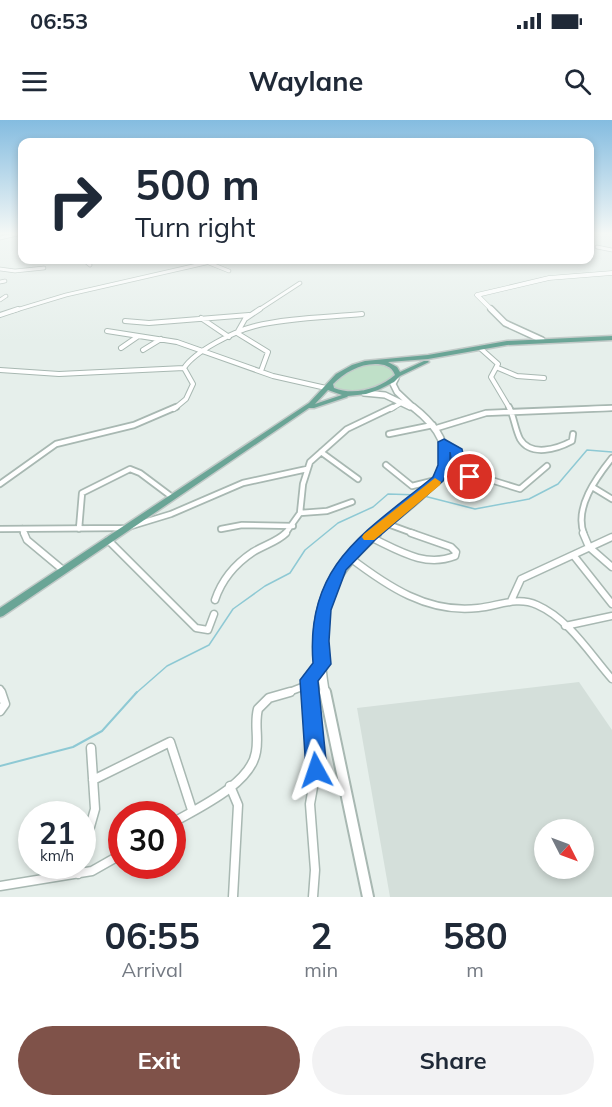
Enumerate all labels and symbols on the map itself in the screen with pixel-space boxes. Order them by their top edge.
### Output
pin [444,451,495,502]
position arrow [284,738,348,802]
speed limit sign: 30 [108,801,186,879]
north arrow [534,819,594,879]

